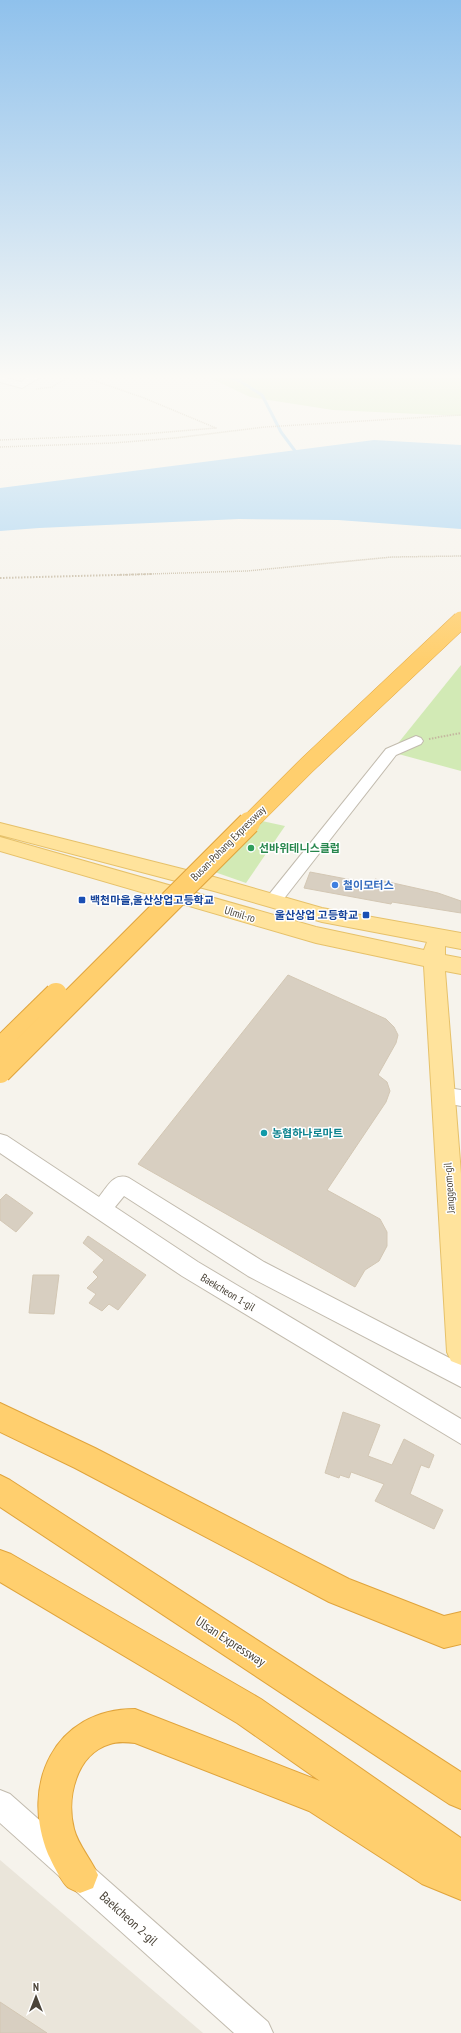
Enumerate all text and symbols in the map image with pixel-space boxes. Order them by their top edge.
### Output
street label: Busan-Pohang Expressway [187,802,269,884]
place label: 선바위테니스클럽 [259,841,340,855]
marker: 선바위테니스클럽 [246,843,256,853]
place label: 철이모터스 [343,878,394,892]
marker: 철이모터스 [330,880,340,890]
place label: 백천마을,울산상업고등학교 [90,893,214,907]
marker: 백천마을,울산상업고등학교 [77,895,87,905]
street label: Ulmil-ro [223,903,257,925]
place label: 울산상업 고등학교 [275,908,358,922]
marker: 울산상업 고등학교 [361,910,371,920]
place label: 농협하나로마트 [272,1126,343,1140]
marker: 농협하나로마트 [259,1128,269,1138]
street label: Janggeom-gil [440,1162,458,1215]
street label: Baekcheon 1-gil [198,1270,258,1314]
street label: Ulsan Expressway [193,1613,269,1670]
street label: Baekcheon 2-gil [96,1888,161,1949]
north arrow [16,1977,56,2017]
text: N [33,1980,39,1994]

